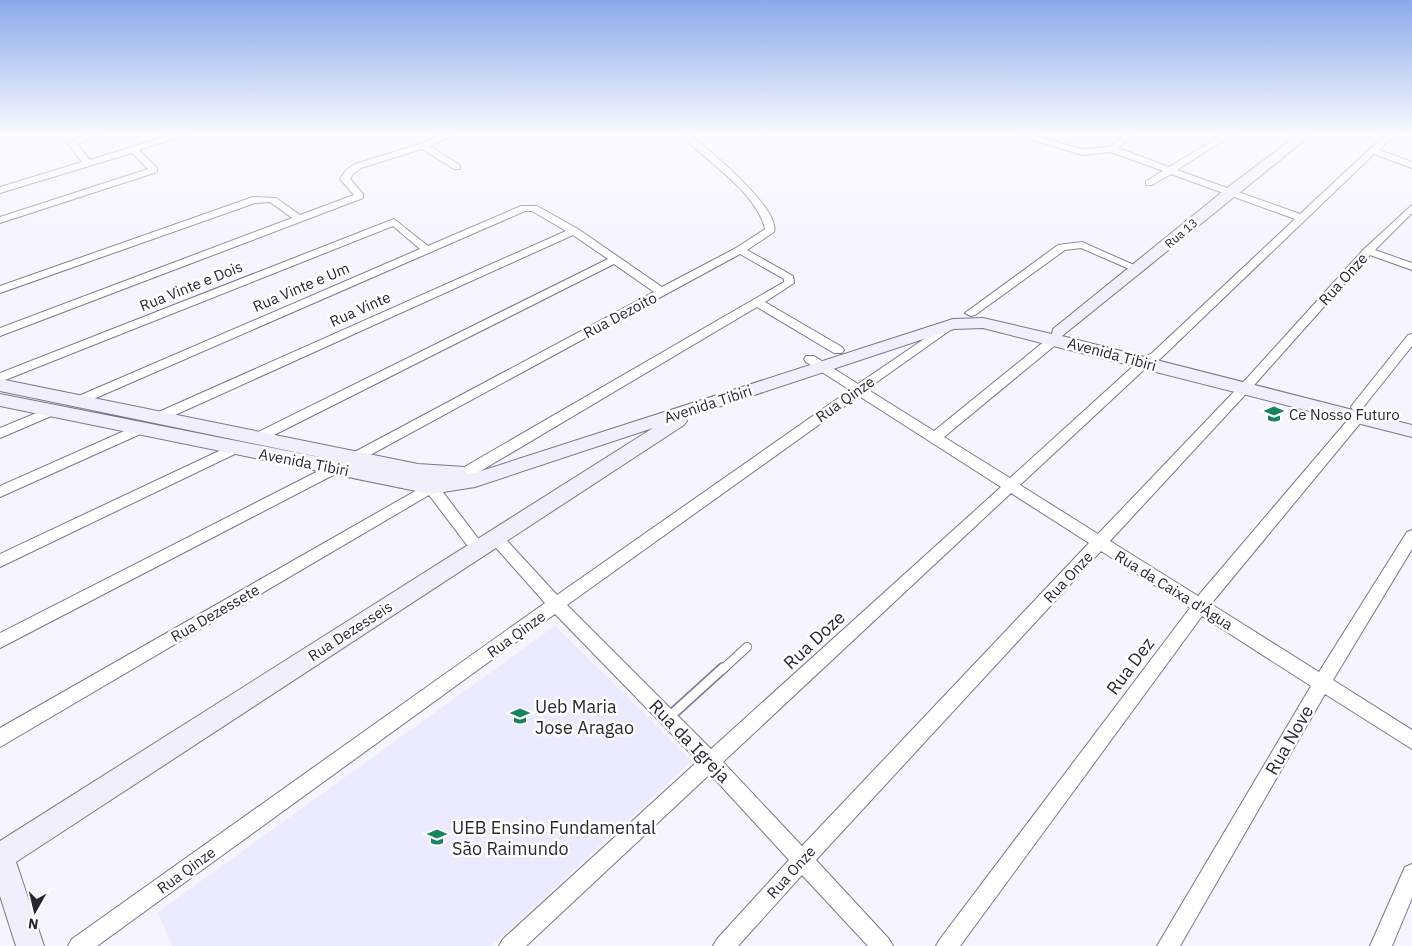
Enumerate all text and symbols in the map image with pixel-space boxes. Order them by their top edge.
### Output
street label: Rua 13 [1162,215,1200,251]
street label: Rua Onze [1315,249,1371,309]
street label: Rua Vinte e Dois [137,257,245,315]
street label: Rua Vinte e Um [250,258,352,316]
street label: Rua Vinte [327,287,393,331]
street label: Rua Dezoito [580,288,660,342]
street label: Avenida Tibiri [1065,333,1159,375]
street label: Rua Qinze [812,372,878,426]
street label: Avenida Tibiri [662,381,754,427]
school or university icon: Ce Nosso Futuro [1263,403,1285,425]
place label: Ce Nosso Futuro [1289,405,1400,424]
street label: Avenida Tibiri [257,444,351,480]
street label: Rua da Caixa d'Água [1111,546,1237,634]
street label: Rua Onze [1039,547,1097,607]
street label: Rua Dezessete [167,580,263,646]
street label: Rua Dezesseis [304,597,396,665]
street label: Rua Qinze [483,606,549,662]
street label: Rua Doze [778,606,850,674]
street label: Rua Dez [1101,633,1159,699]
street label: Rua da Igreja [645,694,736,788]
place label: Ueb Maria Jose Aragao [535,695,634,739]
street label: Rua Nove [1260,701,1318,779]
school or university icon: Ueb Maria Jose Aragao [509,705,531,727]
place label: UEB Ensino Fundamental São Raimundo [452,816,656,860]
school or university icon: UEB Ensino Fundamental São Raimundo [426,826,448,848]
street label: Rua Qinze [153,842,219,898]
street label: Rua Onze [763,842,819,902]
north arrow [10,886,60,936]
text: N [27,914,39,933]

